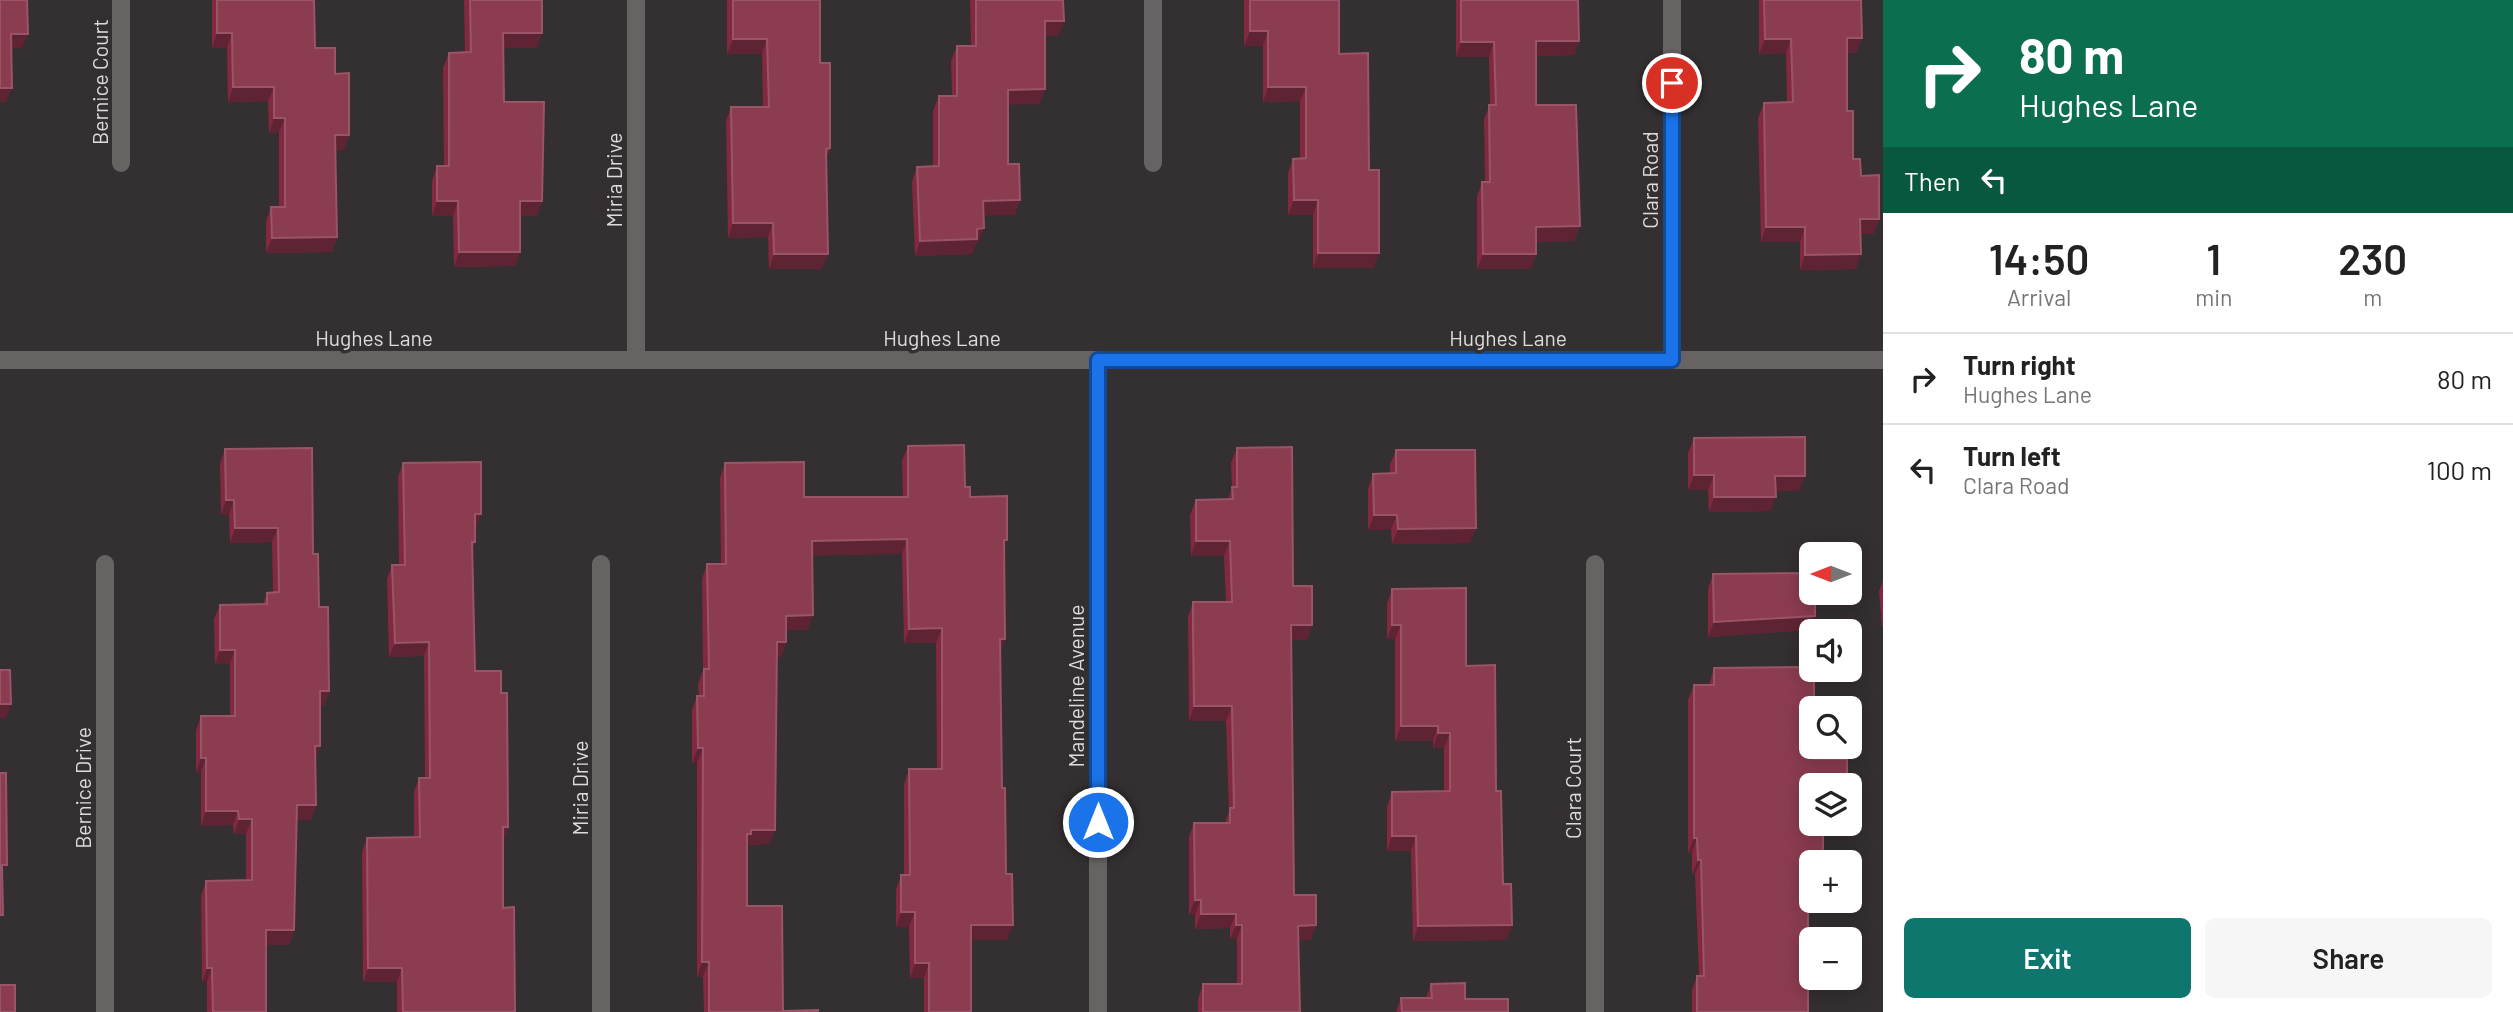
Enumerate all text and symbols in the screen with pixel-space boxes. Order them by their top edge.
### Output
street label: Bernice Court [87,19,112,145]
text: 80 m [2019,25,2124,84]
icon: right [1904,28,1995,119]
pin [1642,53,1702,113]
icon: arrive [1653,64,1691,102]
text: Hughes Lane [2019,85,2198,123]
street label: Clara Road [1637,131,1662,229]
street label: Miria Drive [601,132,626,228]
icon: left [1975,161,2013,199]
text: Then [1904,165,1961,196]
text: 14:50 [1989,233,2089,283]
text: 1 [2206,233,2221,283]
text: 230 [2338,233,2407,283]
text: Arrival [2007,283,2071,311]
text: min [2195,283,2232,311]
text: m [2363,283,2382,311]
street label: Hughes Lane [315,325,433,350]
street label: Hughes Lane [883,325,1001,350]
street label: Hughes Lane [1449,325,1567,350]
text: Turn right [1963,349,2076,380]
icon: right [1904,360,1942,398]
text: 80 m [2437,363,2492,394]
text: Hughes Lane [1963,380,2092,408]
text: Turn left [1963,440,2061,471]
icon: left [1904,451,1942,489]
text: 100 m [2427,454,2492,485]
text: Clara Road [1963,471,2070,499]
north arrow [1799,542,1862,606]
map controls [1799,542,1862,990]
street label: Mandeline Avenue [1063,604,1088,768]
button: sound [1799,619,1862,682]
button: search [1799,696,1862,759]
street label: Bernice Drive [70,727,95,849]
street label: Clara Court [1560,737,1585,839]
street label: Miria Drive [567,740,592,836]
button: layers [1799,773,1862,836]
position arrow [1061,785,1135,859]
button: + [1799,850,1862,913]
button: Exit [1904,918,2191,998]
button: Share [2205,918,2492,998]
button: − [1799,927,1862,990]

